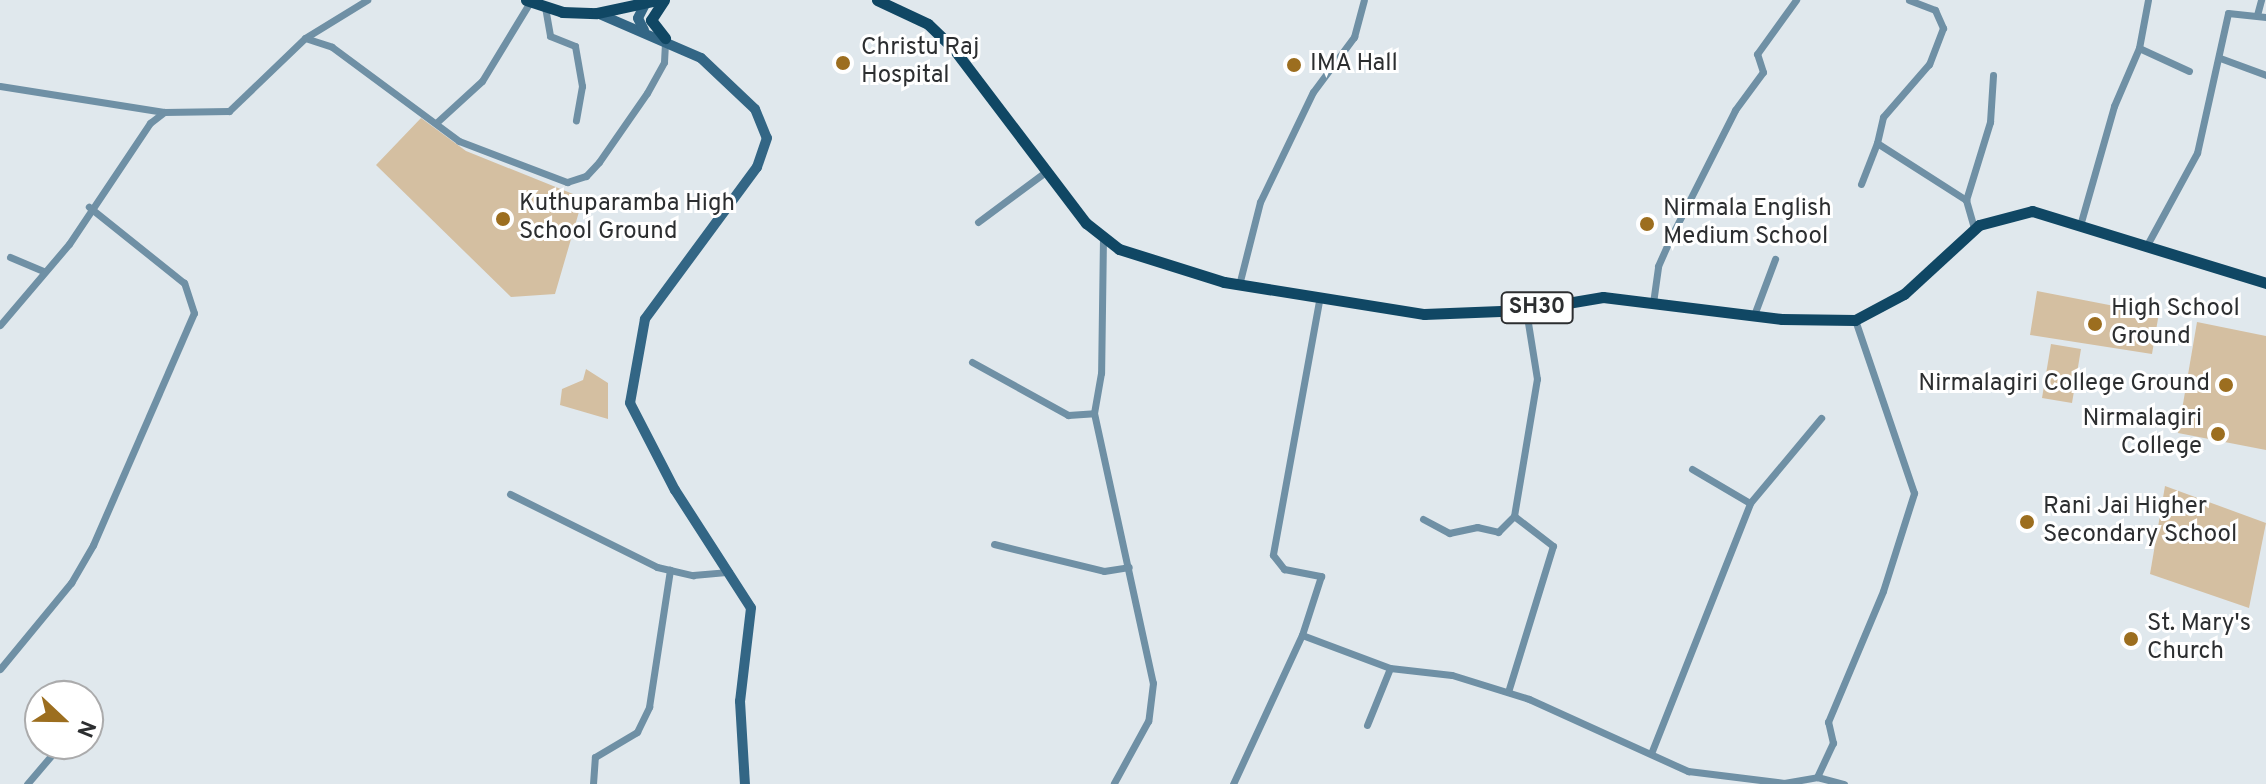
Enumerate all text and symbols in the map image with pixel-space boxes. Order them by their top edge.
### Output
place label: Christu Raj Hospital [861,35,979,91]
place label: IMA Hall [1310,51,1399,79]
marker: Christu Raj Hospital [832,52,854,74]
marker: IMA Hall [1285,56,1303,74]
place label: Kuthuparamba High School Ground [519,191,735,247]
place label: Nirmala English Medium School [1663,196,1832,252]
marker: Kuthuparamba High School Ground [494,210,512,228]
marker: Nirmala English Medium School [1638,215,1656,233]
road number: SH30 [1499,290,1575,326]
place label: High School Ground [2111,296,2240,352]
marker: High School Ground [2086,315,2104,333]
place label: Nirmalagiri College Ground [1918,371,2210,399]
marker: Nirmalagiri College Ground [2217,376,2235,394]
place label: Nirmalagiri College [2082,406,2202,462]
marker: Nirmalagiri College [2209,425,2227,443]
place label: Rani Jai Higher Secondary School [2043,494,2237,550]
marker: Rani Jai Higher Secondary School [2018,513,2036,531]
place label: St. Mary's Church [2147,611,2251,667]
marker: St. Mary's Church [2122,630,2140,648]
north arrow [24,680,104,760]
text: N [69,716,100,741]

